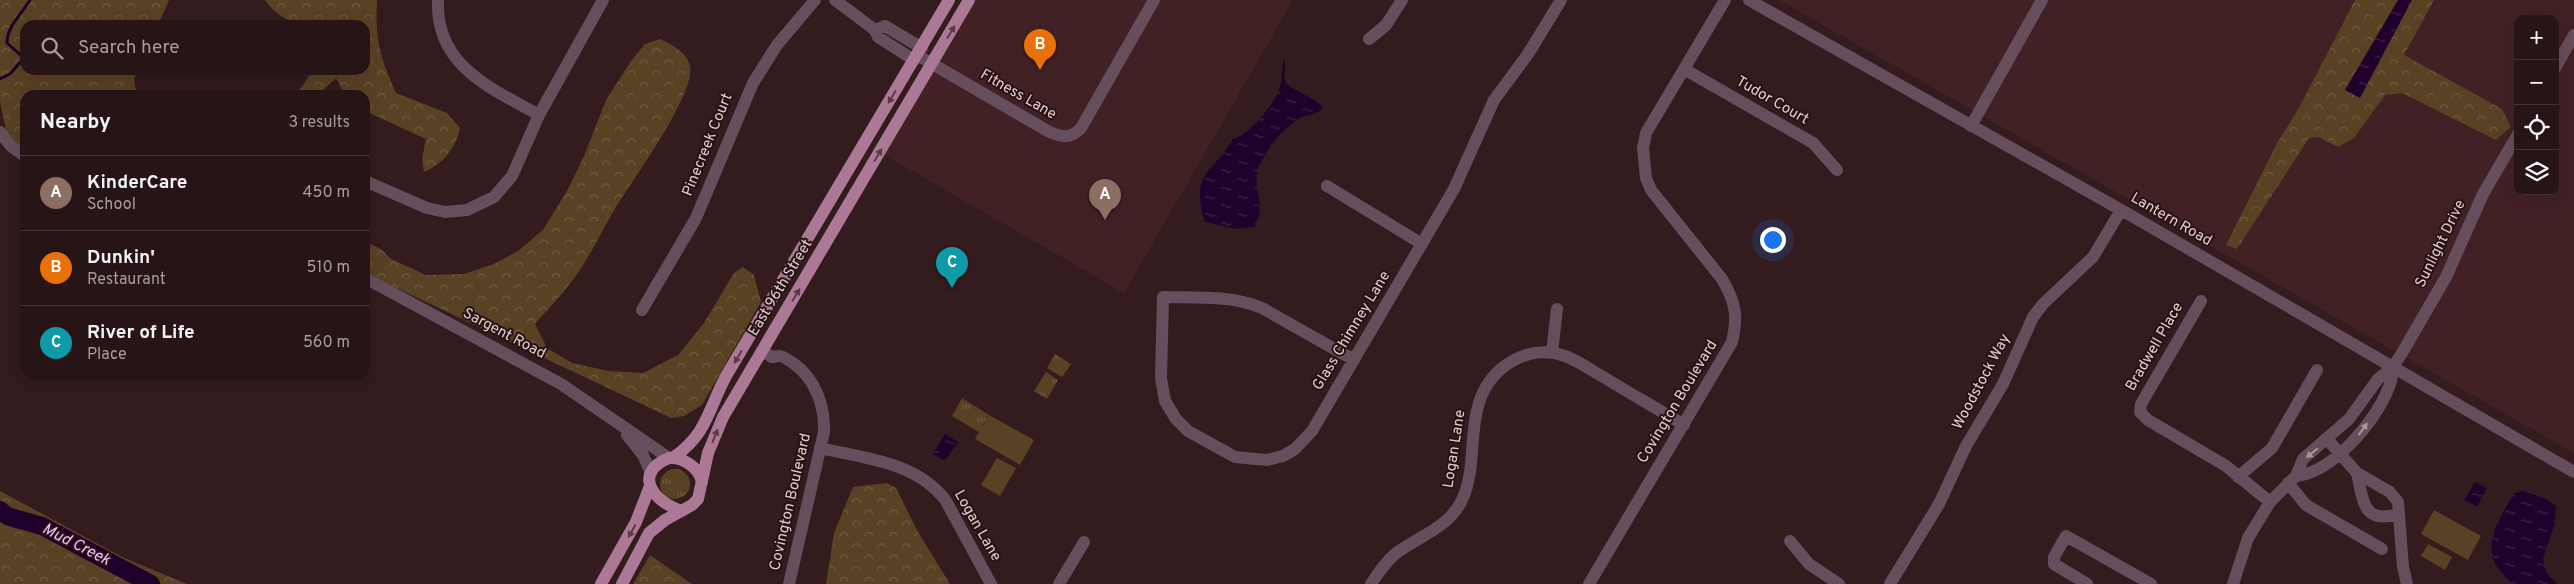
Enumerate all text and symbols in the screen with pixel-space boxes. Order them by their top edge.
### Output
map controls [2514,15,2559,195]
button: + [2514,15,2559,60]
search box [20,20,370,75]
one-way arrow [946,25,955,38]
pin: B [1024,29,1056,70]
icon: search [38,34,66,62]
text: Search here [78,36,180,60]
button: − [2514,60,2559,105]
street label: Fitness Lane [977,66,1059,124]
street label: Tudor Court [1732,73,1812,129]
one-way arrow [888,90,897,103]
street label: Pinecreek Court [679,91,737,199]
button: locate [2514,105,2559,150]
text: Nearby [40,109,111,136]
text: 3 results [288,113,350,133]
one-way arrow [874,148,883,161]
button: layers [2514,150,2559,195]
text: KinderCare [87,171,187,195]
pin: A [1089,179,1121,220]
text: A [50,183,62,203]
text: 450 m [303,183,350,203]
street label: Lantern Road [2127,189,2215,251]
text: School [87,195,136,215]
street label: Sunlight Drive [2412,197,2470,291]
your location [1760,227,1786,253]
street label: East 96th Street [745,236,817,340]
text: Dunkin' [87,246,155,270]
pin: C [936,247,968,288]
text: B [50,258,62,278]
text: 510 m [307,258,350,278]
street label: Glass Chimney Lane [1309,268,1395,394]
text: Restaurant [87,270,166,290]
one-way arrow [791,288,800,301]
street label: Bradwell Place [2122,299,2188,395]
street label: Sargent Road [459,304,549,364]
text: River of Life [87,321,195,345]
street label: Woodstock Way [1949,331,2015,433]
text: C [51,333,61,353]
text: 560 m [303,333,350,353]
street label: Covington Boulevard [1634,337,1722,467]
text: Place [87,345,127,365]
one-way arrow [733,350,742,363]
street label: Logan Lane [1439,409,1471,489]
one-way arrow [2358,422,2368,436]
one-way arrow [711,428,719,443]
street label: Covington Boulevard [766,432,816,572]
one-way arrow [2306,447,2319,458]
street label: Logan Lane [949,487,1005,565]
water label: Mud Creek [39,519,114,571]
one-way arrow [627,524,636,538]

